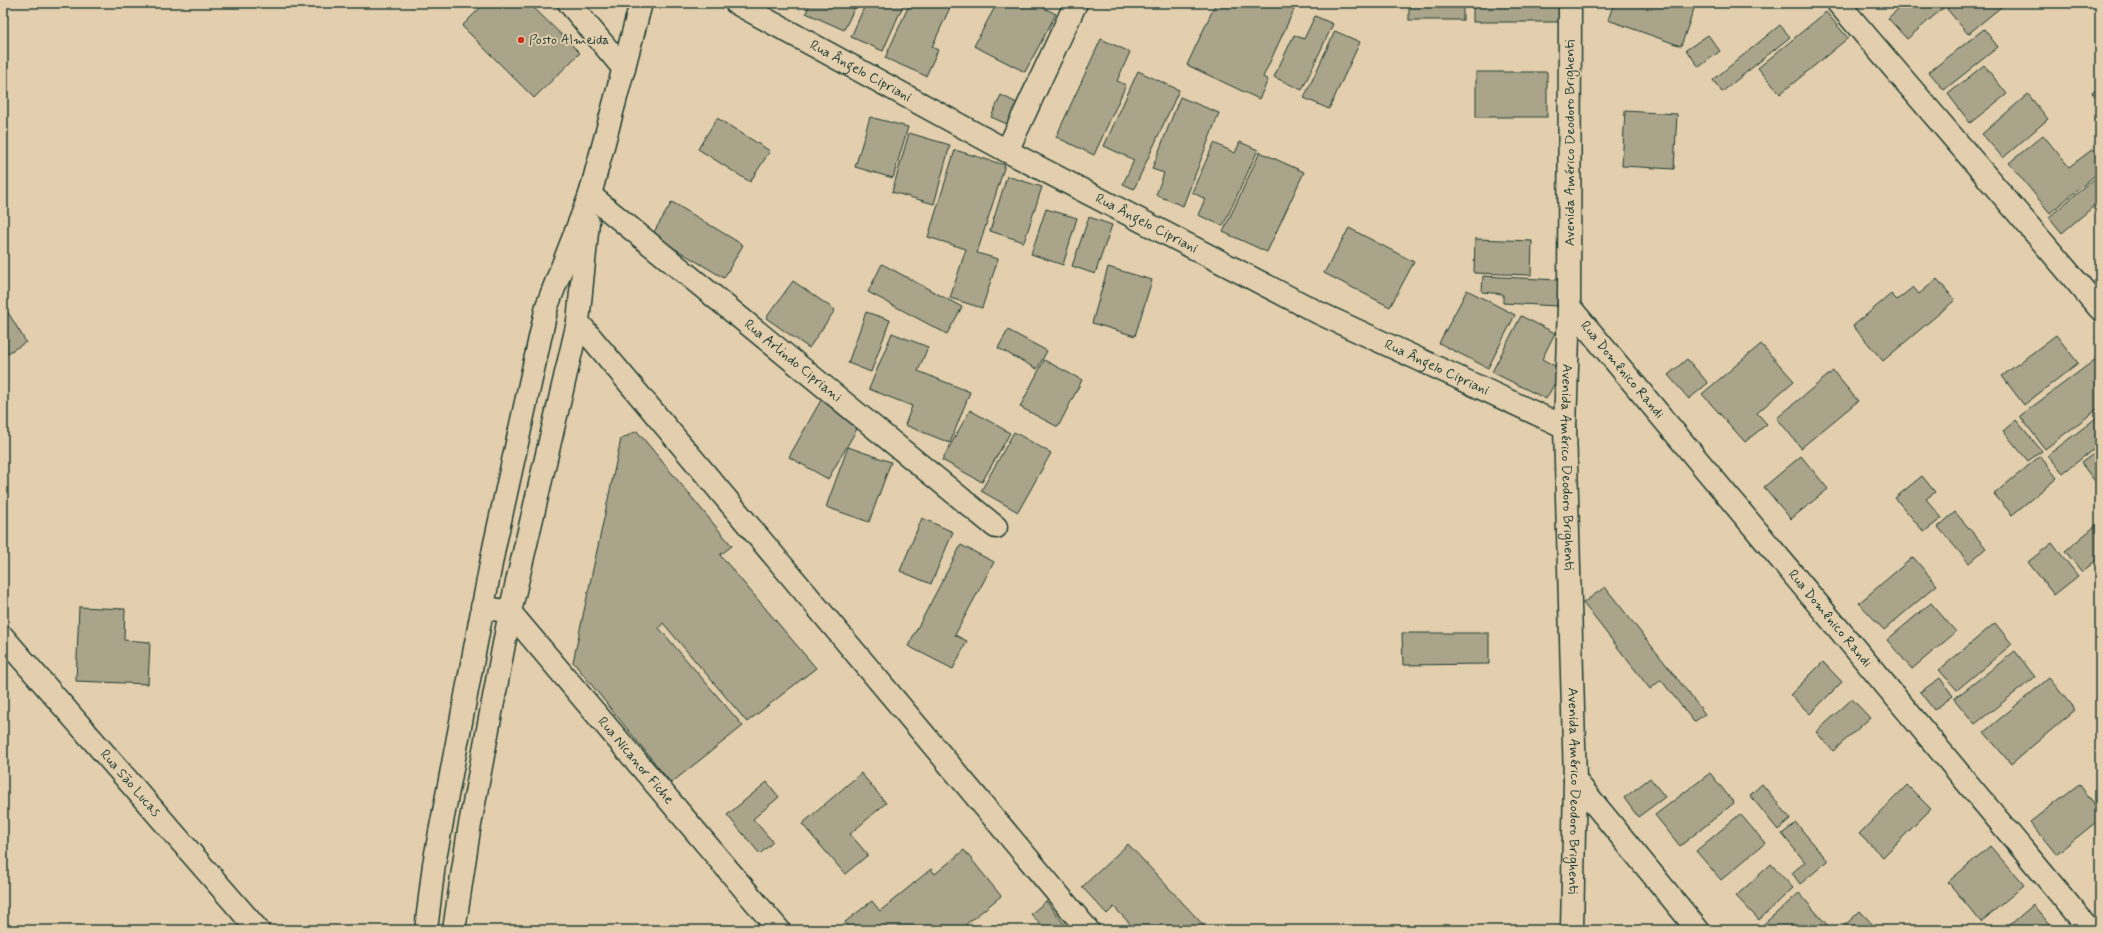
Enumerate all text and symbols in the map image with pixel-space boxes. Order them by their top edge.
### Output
place label: Posto Almeida [529,31,609,49]
marker: Posto Almeida [516,35,526,45]
street label: Rua Ângelo Cipriani [807,36,915,106]
street label: Avenida Américo Deodoro Brighenti [1561,40,1580,246]
street label: Rua Ângelo Cipriani [1092,189,1201,258]
street label: Rua Arlindo Cipriani [740,316,845,406]
street label: Rua Domênico Randi [1576,317,1668,422]
street label: Rua Ângelo Cipriani [1381,336,1492,399]
street label: Avenida Américo Deodoro Brighenti [1556,363,1578,570]
street label: Rua Domênico Randi [1784,566,1876,671]
street label: Avenida Américo Deodoro Brighenti [1563,687,1584,894]
street label: Rua Nicanor Fiche [594,713,678,808]
street label: Rua São Lucas [96,746,165,821]

